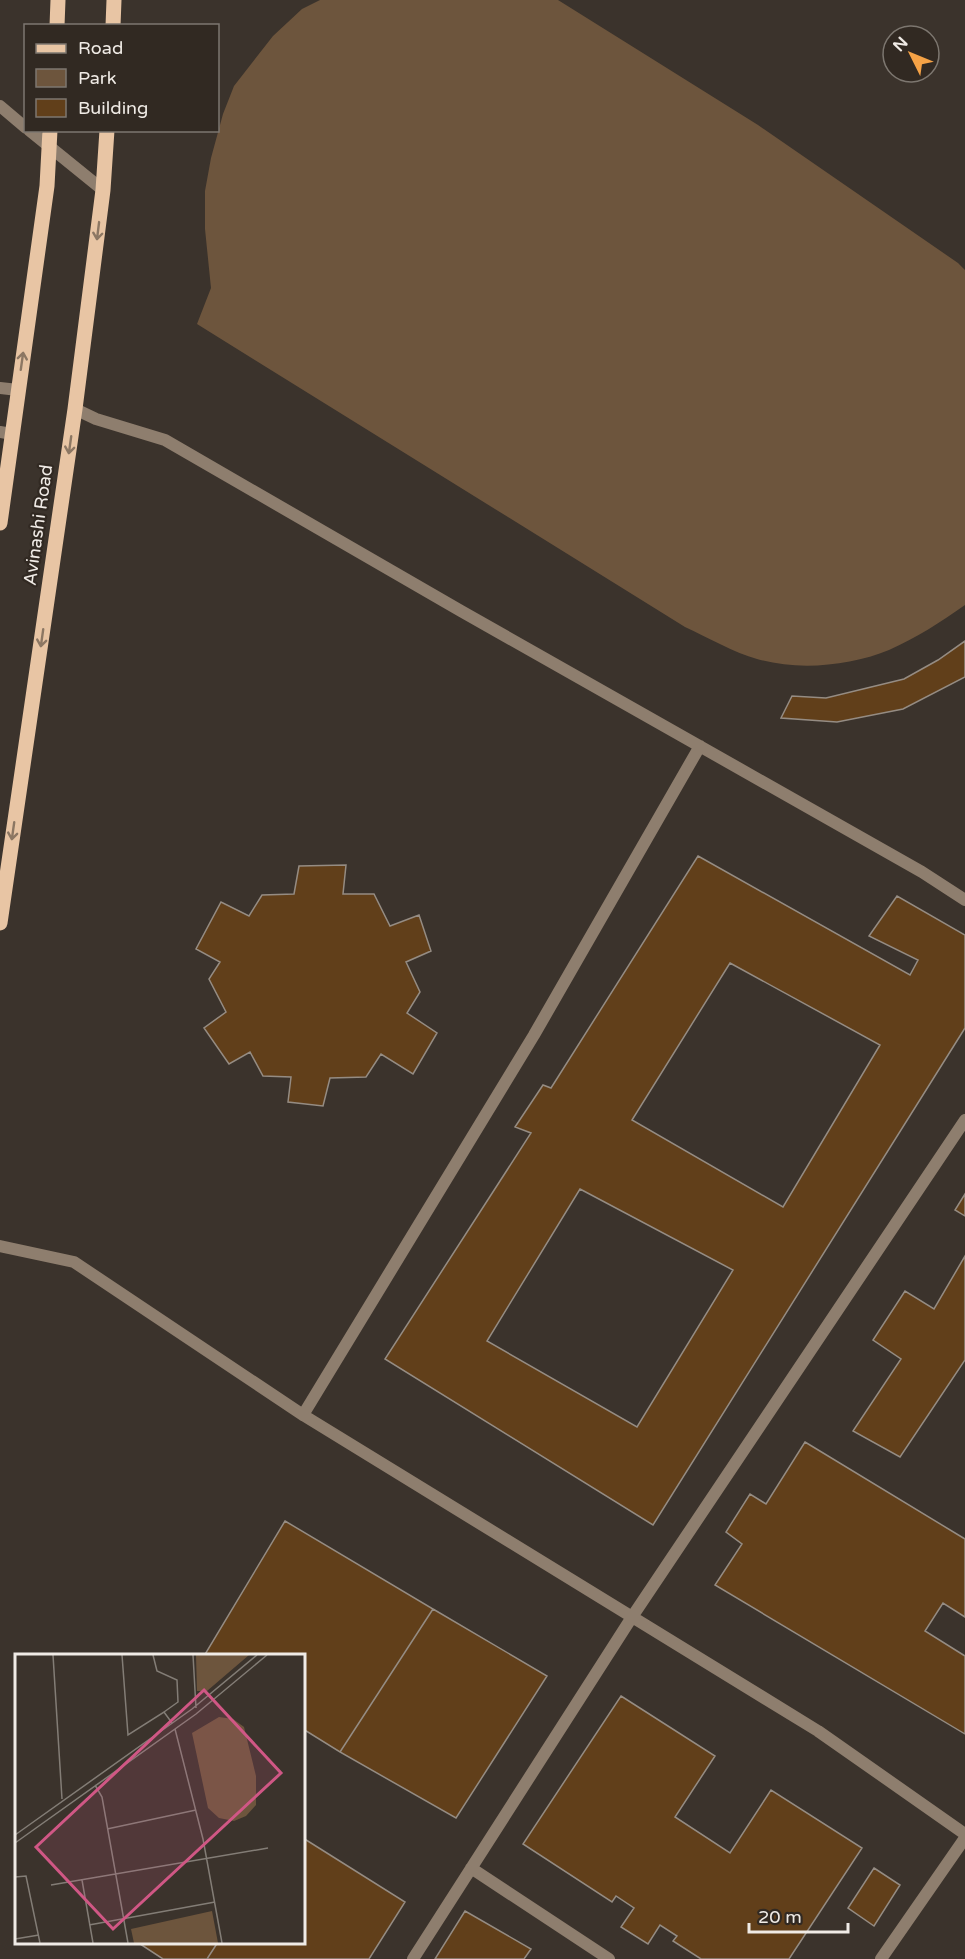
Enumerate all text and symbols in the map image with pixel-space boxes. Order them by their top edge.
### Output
legend [24,24,219,132]
north arrow [881,24,941,84]
text: N [889,33,912,56]
text: Road [78,37,123,59]
text: Park [78,67,117,89]
text: Building [78,97,148,119]
one-way arrow [92,220,103,240]
one-way arrow [17,351,28,371]
one-way arrow [64,434,75,454]
street label: Avinashi Road [19,463,57,587]
one-way arrow [36,627,47,647]
one-way arrow [8,820,19,840]
inset map [15,1654,304,1944]
scale bar [749,1896,848,1934]
text: 20 m [758,1906,802,1928]

